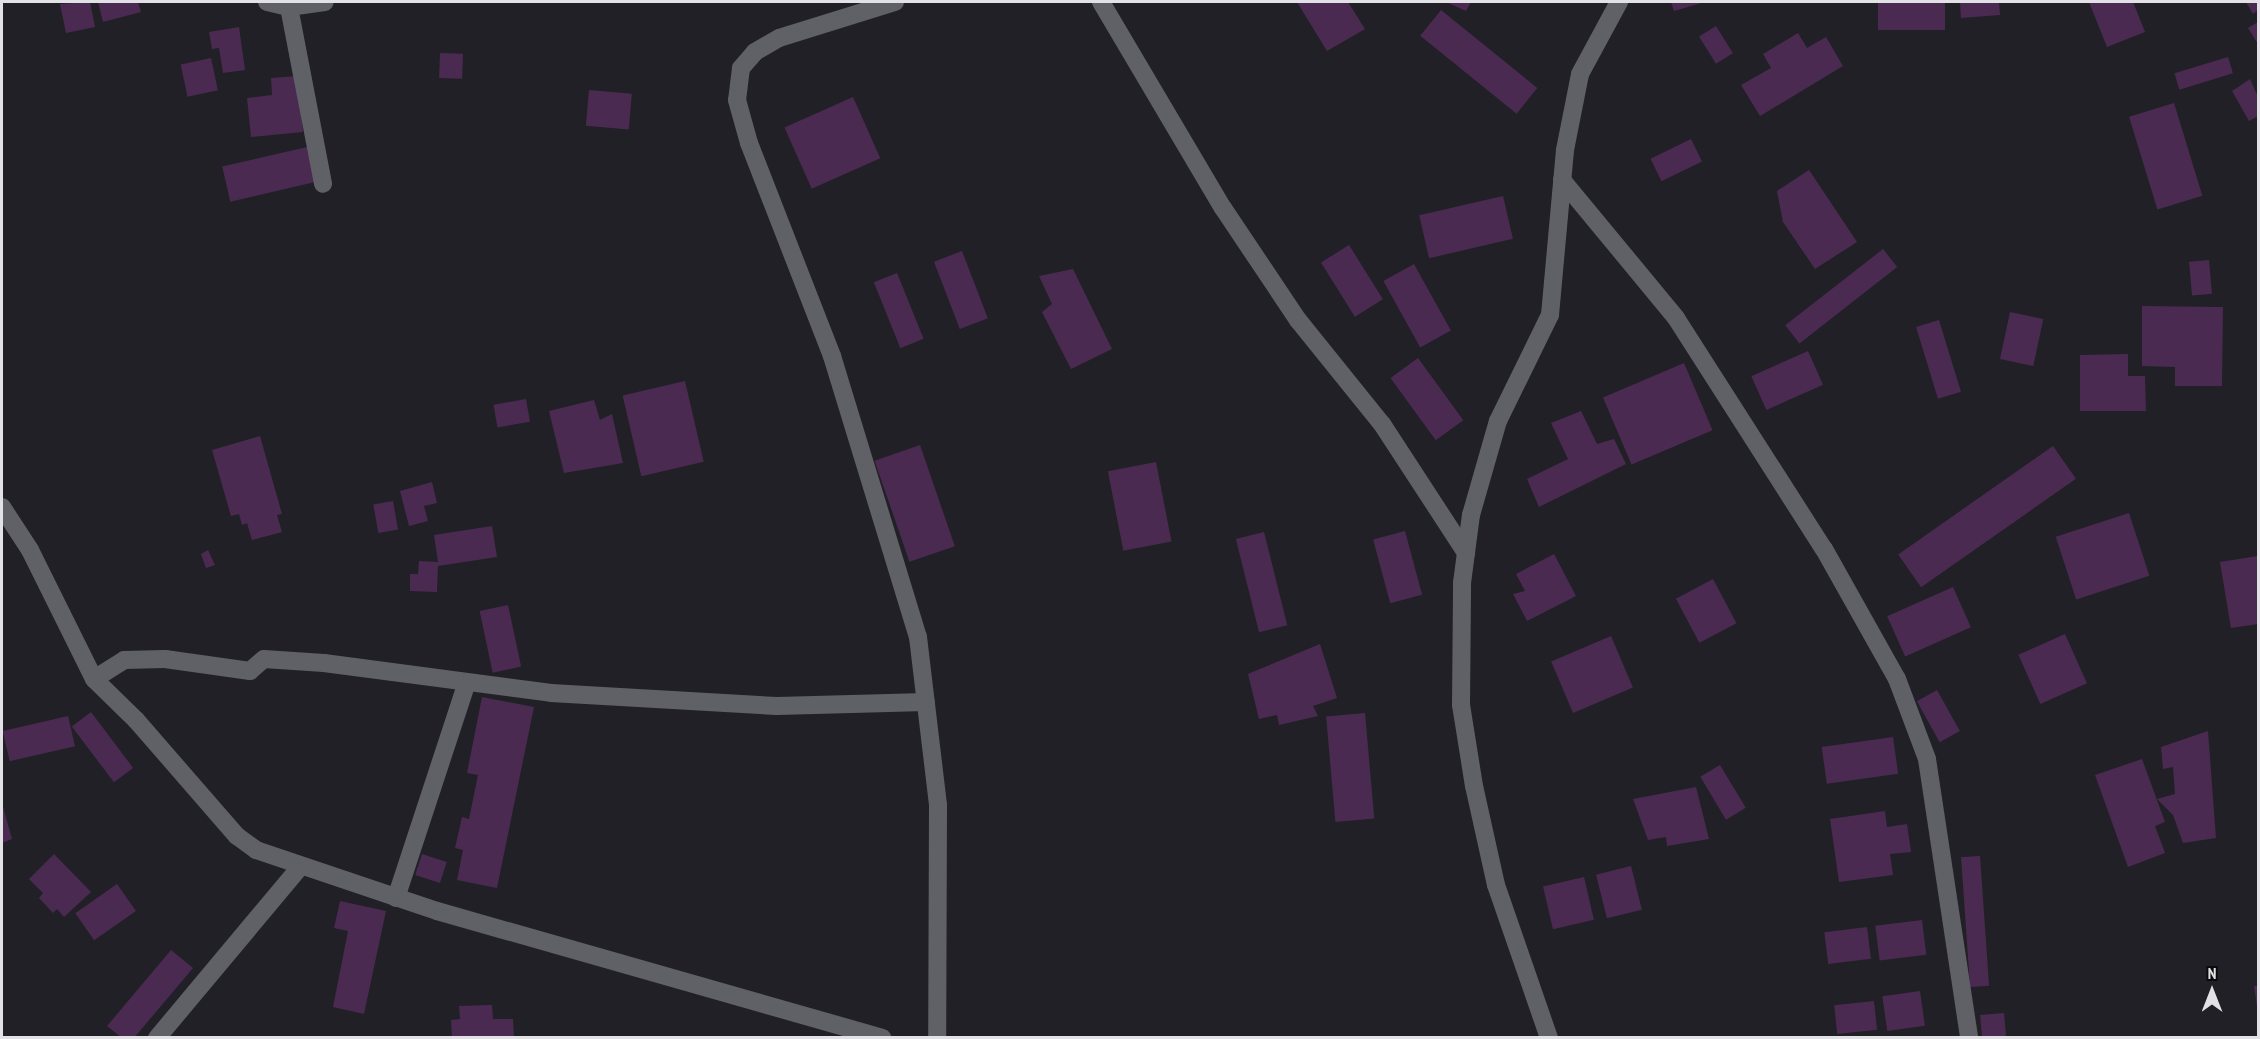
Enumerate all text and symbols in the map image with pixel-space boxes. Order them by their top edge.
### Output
north arrow [2182,961,2242,1021]
text: N [2208,963,2216,983]

